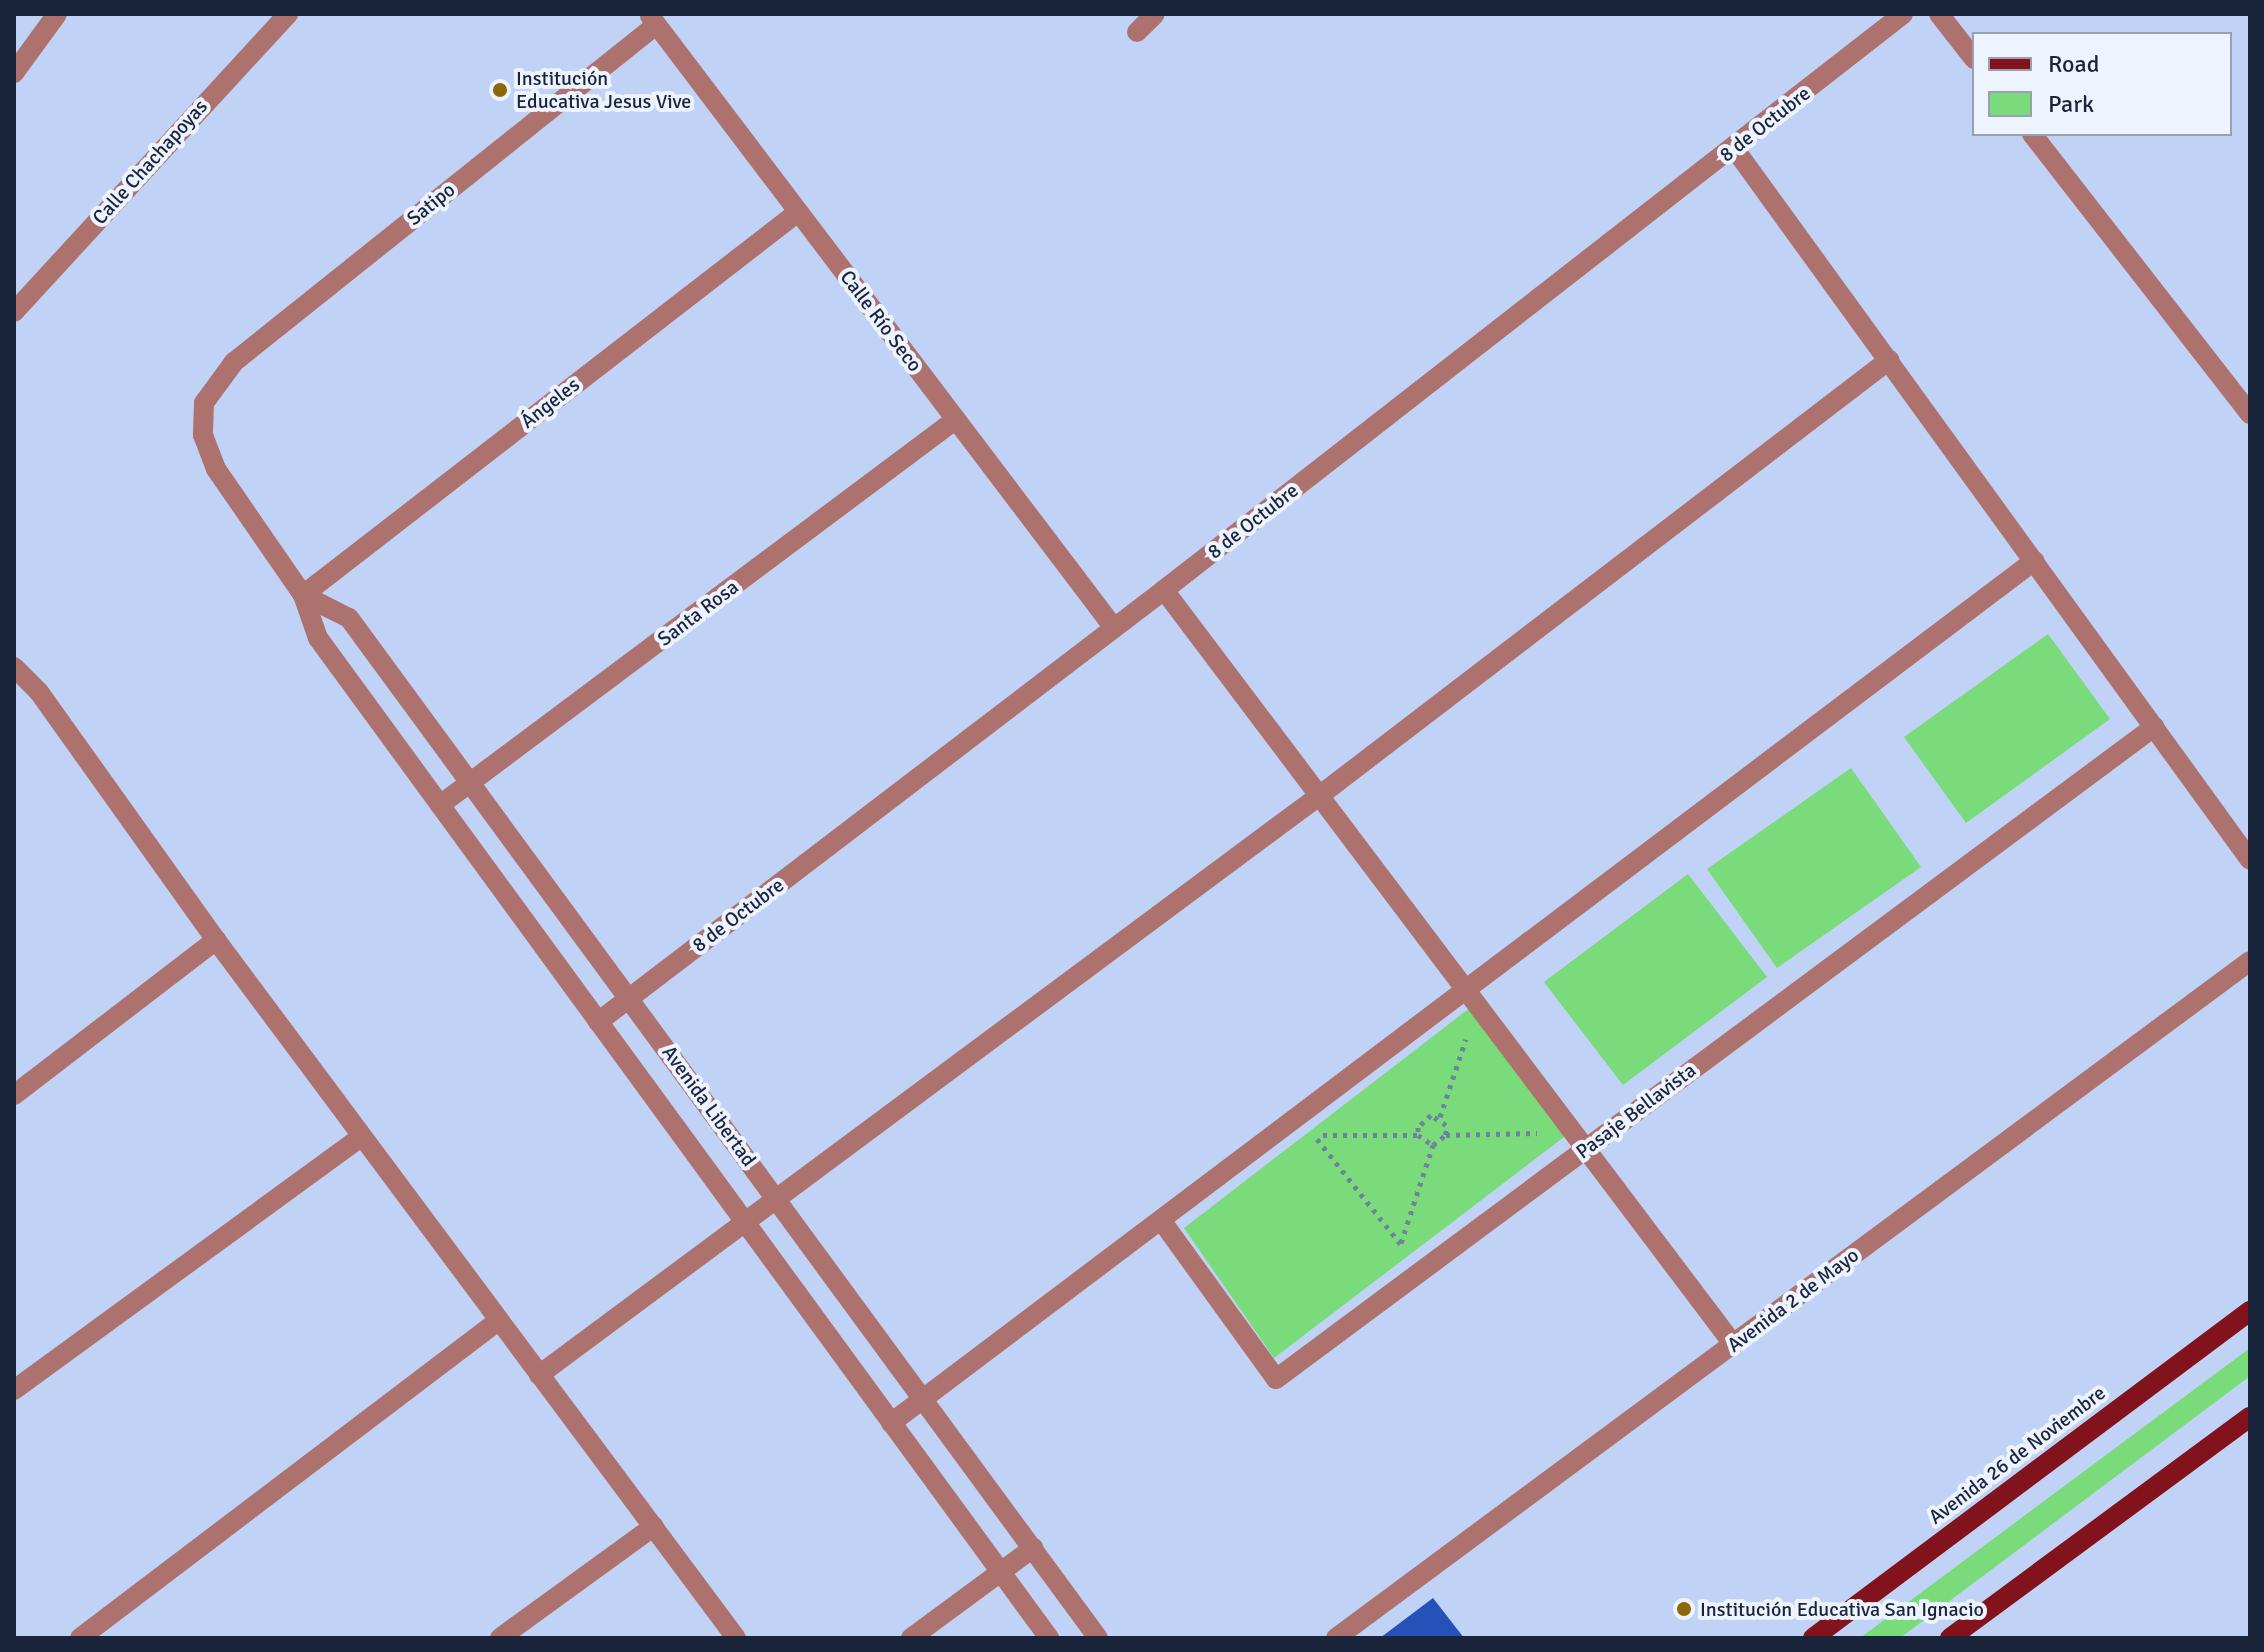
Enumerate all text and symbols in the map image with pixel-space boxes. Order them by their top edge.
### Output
legend [1972,32,2232,136]
text: Road [2048,49,2099,79]
place label: Institución Educativa Jesus Vive [516,66,691,113]
marker: Institución Educativa Jesus Vive [491,81,509,99]
street label: 8 de Octubre [1715,81,1815,167]
text: Park [2048,89,2094,119]
street label: Calle Chachapoyas [88,95,212,229]
street label: Satipo [402,177,460,231]
street label: Calle Río Seco [835,266,927,376]
street label: Ángeles [516,373,584,433]
street label: 8 de Octubre [1203,478,1303,564]
street label: Santa Rosa [653,575,743,651]
street label: 8 de Octubre [688,873,788,957]
street label: Avenida Libertad [657,1041,761,1171]
street label: Pasaje Bellavista [1571,1058,1701,1164]
street label: Avenida 2 de Mayo [1723,1243,1863,1357]
street label: Avenida 26 de Noviembre [1924,1381,2110,1529]
place label: Institución Educativa San Ignacio [1700,1597,1984,1621]
marker: Institución Educativa San Ignacio [1675,1600,1693,1618]

